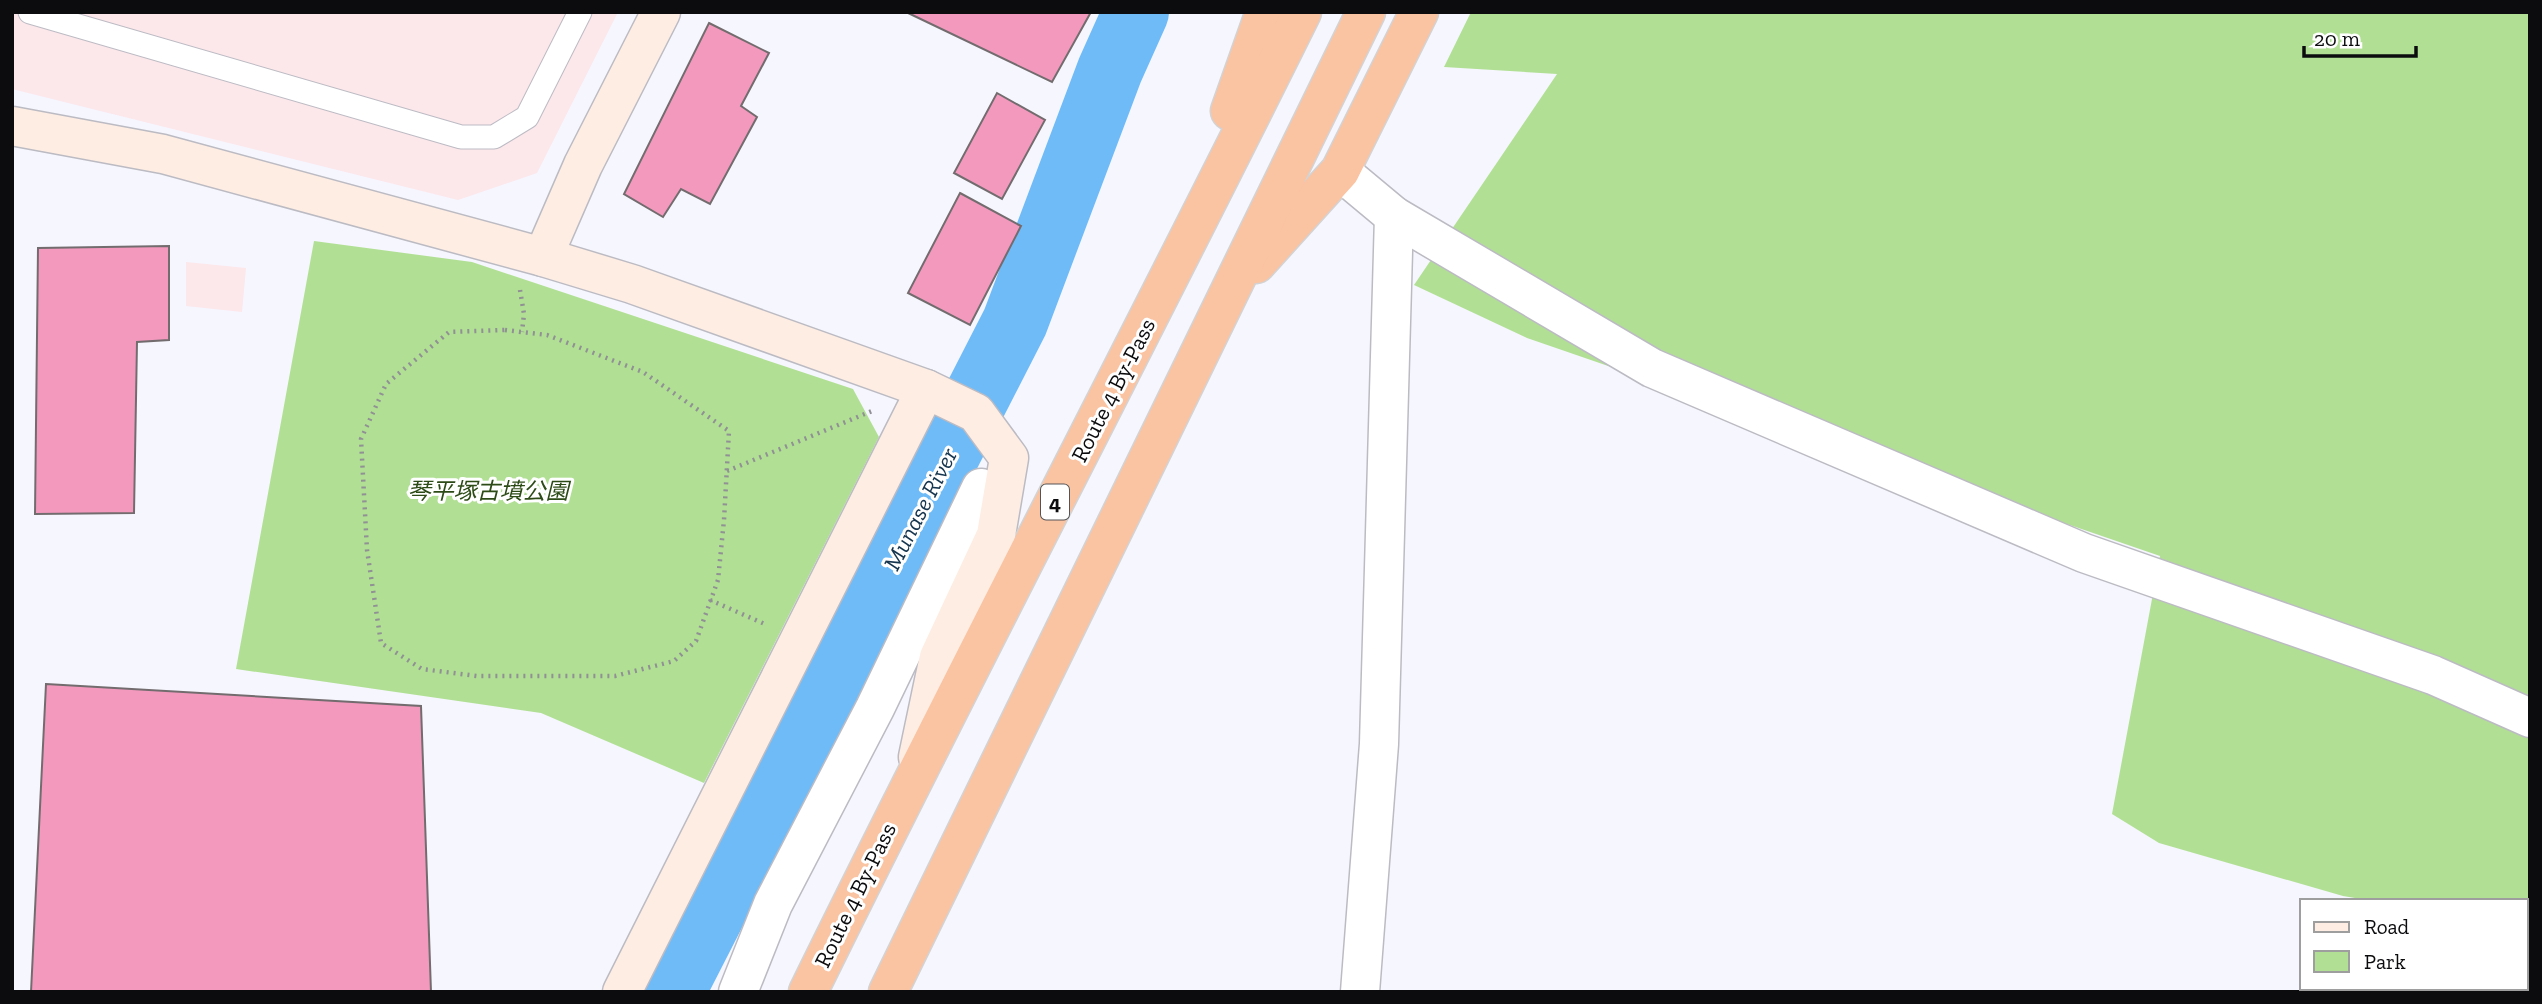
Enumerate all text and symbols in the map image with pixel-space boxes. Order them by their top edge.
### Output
scale bar [2304,14,2416,58]
text: 20 m [2314,26,2360,51]
street label: Route 4 By-Pass [1065,314,1161,466]
water label: Munase River [877,442,964,575]
park label: 琴平塚古墳公園 [408,477,572,505]
road number: 4 [1041,484,1069,520]
street label: Route 4 By-Pass [808,818,902,972]
legend [2300,899,2528,990]
text: Road [2364,914,2410,939]
text: Park [2364,949,2406,974]

